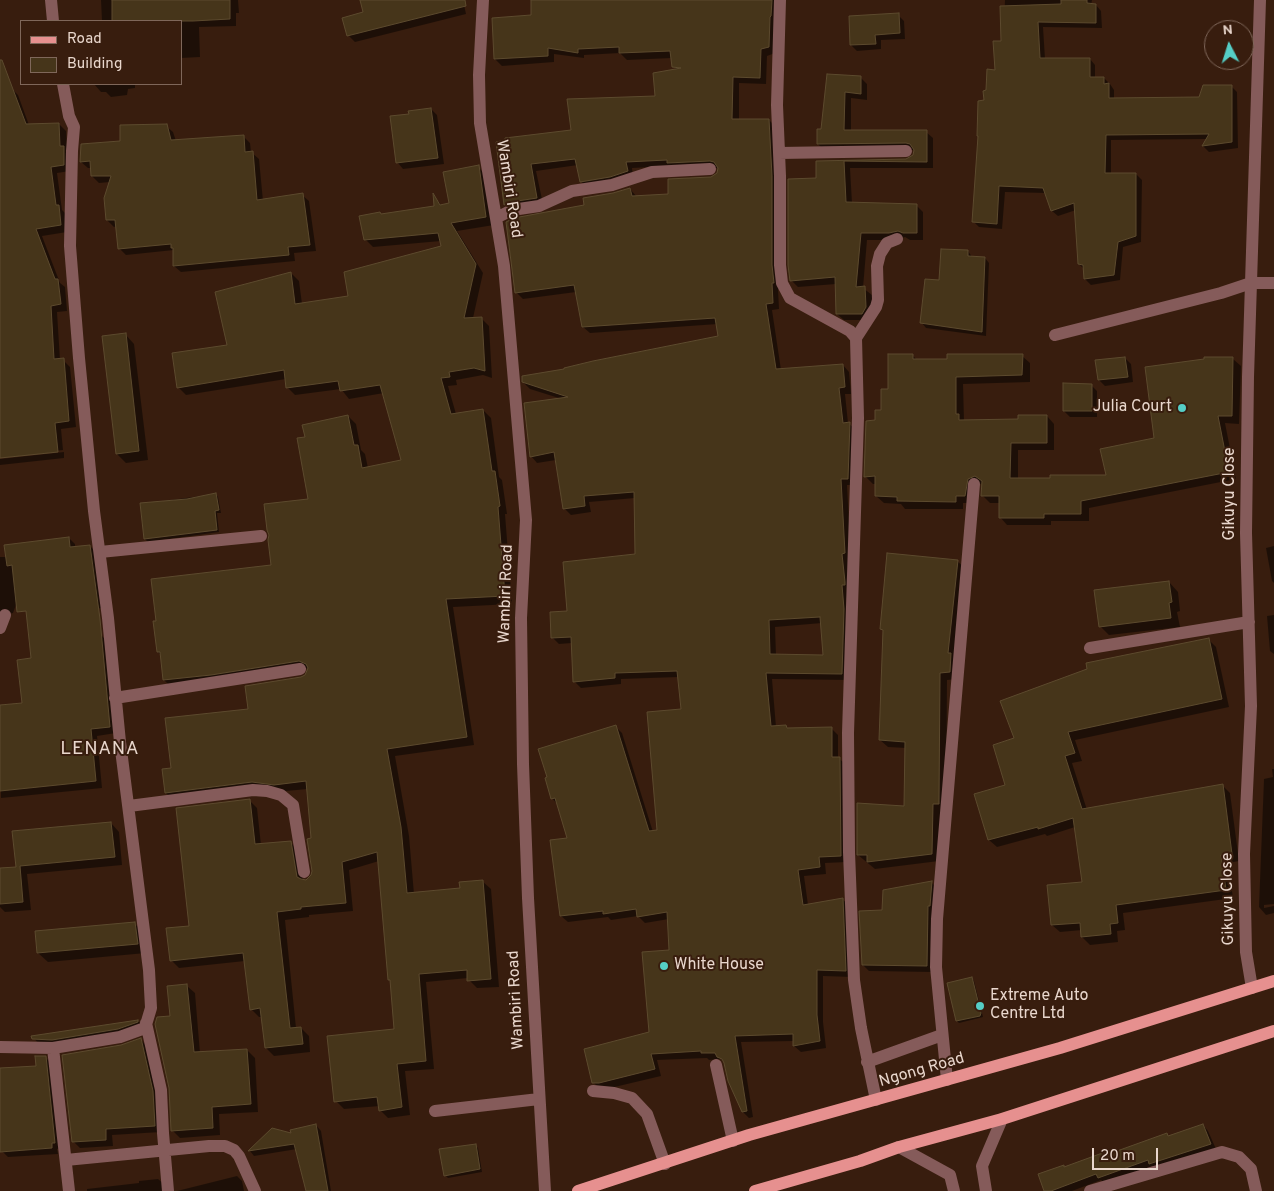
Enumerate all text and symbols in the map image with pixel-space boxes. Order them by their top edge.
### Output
legend [20,20,182,85]
north arrow [1204,20,1254,70]
text: N [1222,22,1233,39]
text: Road [67,30,102,49]
text: Building [67,55,122,74]
street label: Wambiri Road [491,138,525,240]
place label: Julia Court [1093,398,1172,418]
marker: Julia Court [1176,402,1188,414]
street label: Gikuyu Close [1221,448,1241,540]
street label: Wambiri Road [496,544,518,644]
district label: LENANA [60,739,140,761]
street label: Gikuyu Close [1219,852,1239,946]
street label: Wambiri Road [505,950,529,1050]
place label: White House [674,956,764,976]
marker: White House [658,960,670,972]
place label: Extreme Auto Centre Ltd [990,987,1088,1025]
marker: Extreme Auto Centre Ltd [974,1000,986,1012]
street label: Ngong Road [877,1050,967,1092]
scale bar [1094,1138,1160,1170]
text: 20 m [1100,1147,1135,1166]

